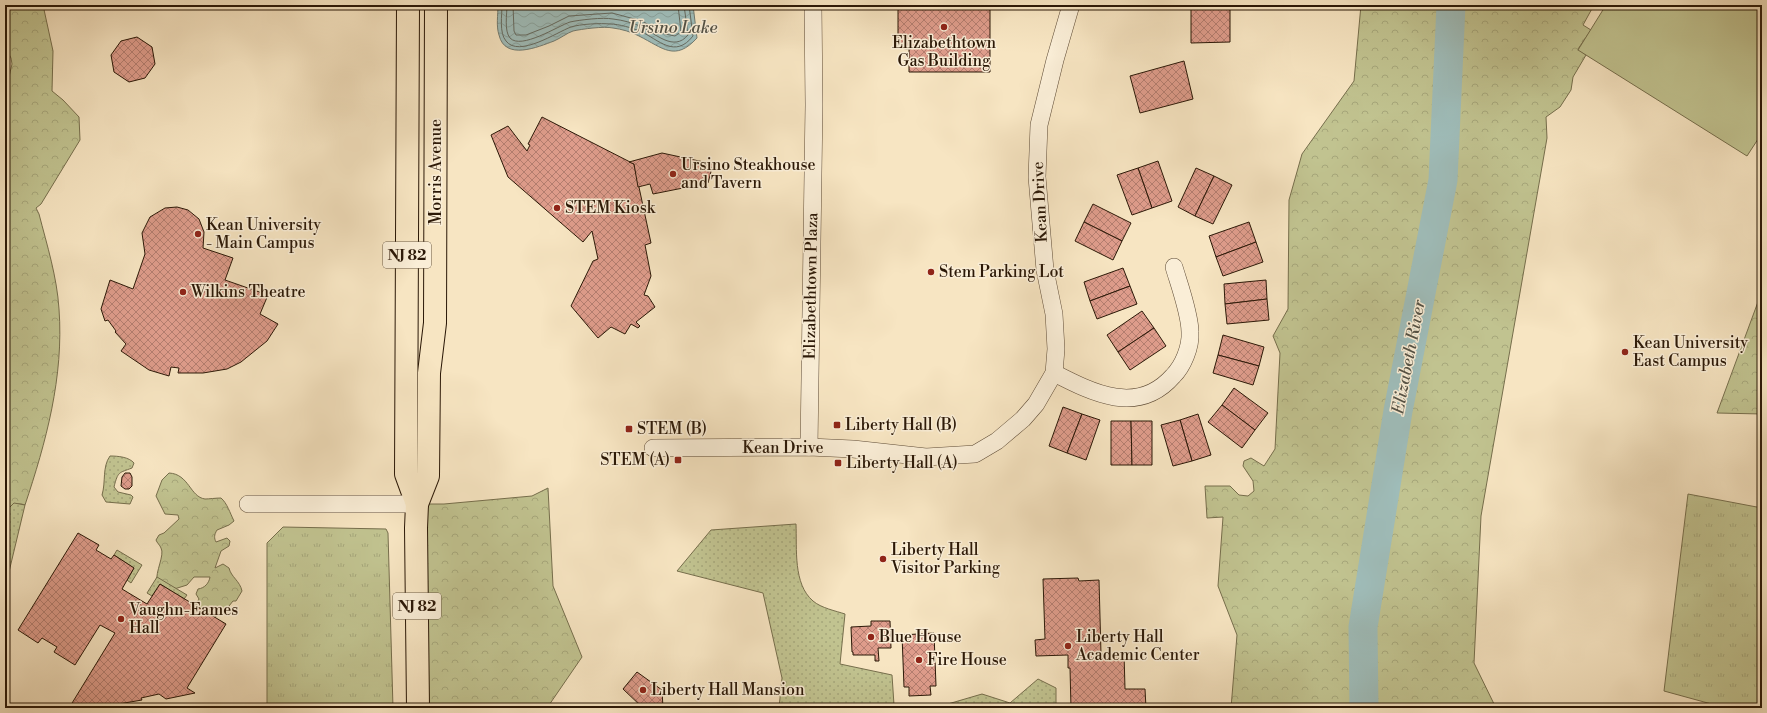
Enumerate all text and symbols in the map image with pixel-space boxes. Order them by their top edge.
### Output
water label: Ursino Lake [629,17,718,39]
marker: Elizabethtown Gas Building [939,22,949,32]
place label: Elizabethtown Gas Building [892,33,997,71]
street label: Morris Avenue [426,119,446,225]
place label: Ursino Steakhouse and Tavern [681,155,815,193]
street label: Kean Drive [1028,161,1052,243]
marker: Ursino Steakhouse and Tavern [668,169,678,179]
place label: STEM Kiosk [565,198,657,218]
marker: STEM Kiosk [552,203,562,213]
street label: Elizabethtown Plaza [800,211,822,360]
place label: Kean University - Main Campus [206,215,321,253]
marker: Kean University - Main Campus [193,229,203,239]
road number: NJ 82 [383,242,431,268]
place label: Stem Parking Lot [939,262,1064,282]
marker: Stem Parking Lot [926,267,936,277]
place label: Wilkins Theatre [190,282,306,302]
marker: Wilkins Theatre [178,287,188,297]
water label: Elizabeth River [1387,297,1431,417]
place label: Kean University East Campus [1633,333,1748,371]
marker: Kean University East Campus [1620,347,1630,357]
place label: Liberty Hall (B) [845,415,957,435]
place label: STEM (B) [637,419,707,439]
marker: Liberty Hall (B) [832,420,842,430]
marker: STEM (B) [624,424,634,434]
street label: Kean Drive [742,438,824,458]
place label: STEM (A) [600,450,670,470]
place label: Liberty Hall (A) [846,453,958,473]
marker: STEM (A) [673,455,683,465]
marker: Liberty Hall (A) [833,458,843,468]
place label: Liberty Hall Visitor Parking [890,540,1001,578]
marker: Liberty Hall Visitor Parking [878,554,888,564]
road number: NJ 82 [393,593,441,619]
place label: Vaughn-Eames Hall [128,600,238,638]
marker: Vaughn-Eames Hall [116,614,126,624]
place label: Blue House [878,627,962,647]
place label: Liberty Hall Academic Center [1075,627,1200,665]
marker: Blue House [866,632,876,642]
marker: Liberty Hall Academic Center [1063,641,1073,651]
place label: Fire House [927,650,1007,670]
marker: Fire House [914,655,924,665]
place label: Liberty Hall Mansion [651,680,805,700]
marker: Liberty Hall Mansion [638,685,648,695]

